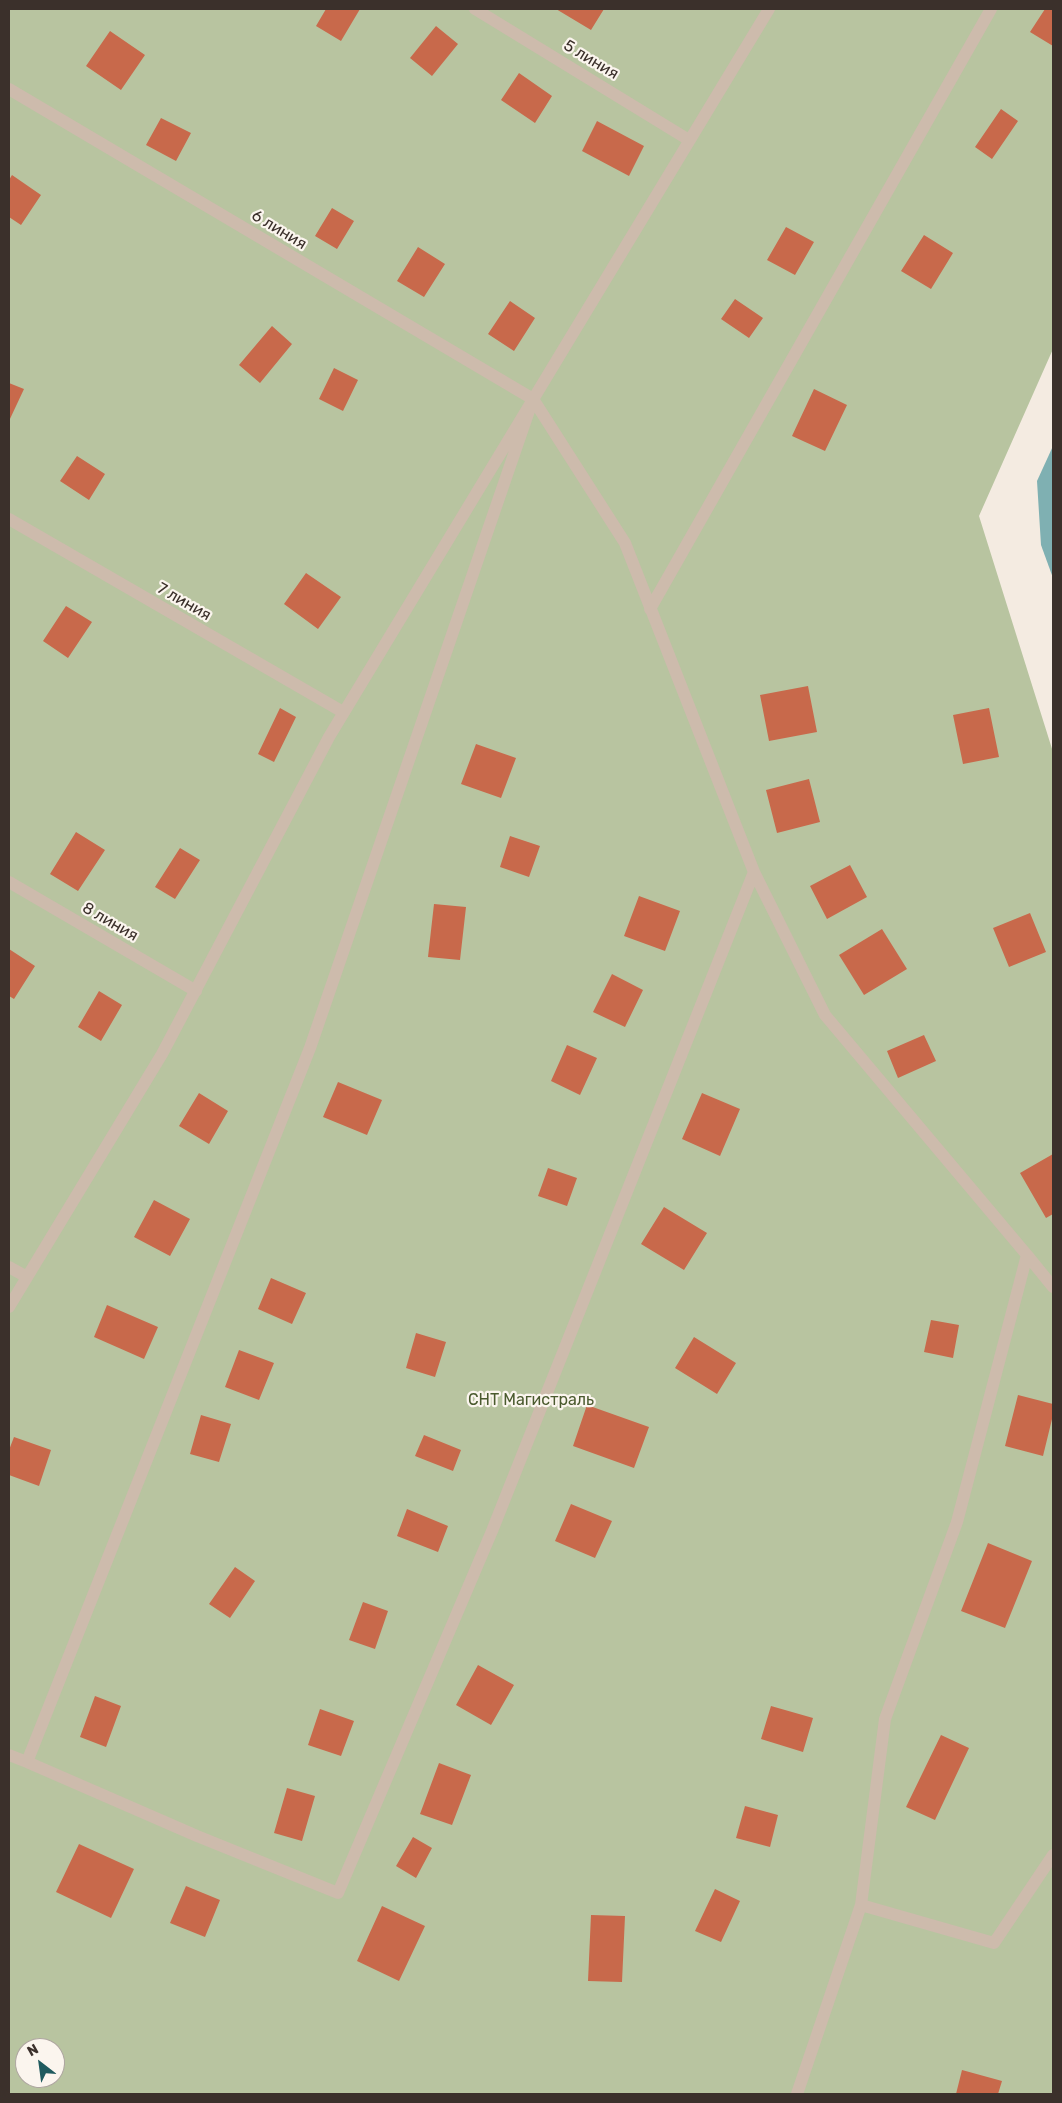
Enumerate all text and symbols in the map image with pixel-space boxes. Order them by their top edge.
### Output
street label: 5 линия [560,36,622,84]
street label: 6 линия [248,206,310,254]
street label: 7 линия [153,579,215,625]
street label: 8 линия [79,898,141,946]
park label: СНТ Магистраль [468,1390,594,1410]
north arrow [15,2038,65,2088]
text: N [24,2041,41,2060]

